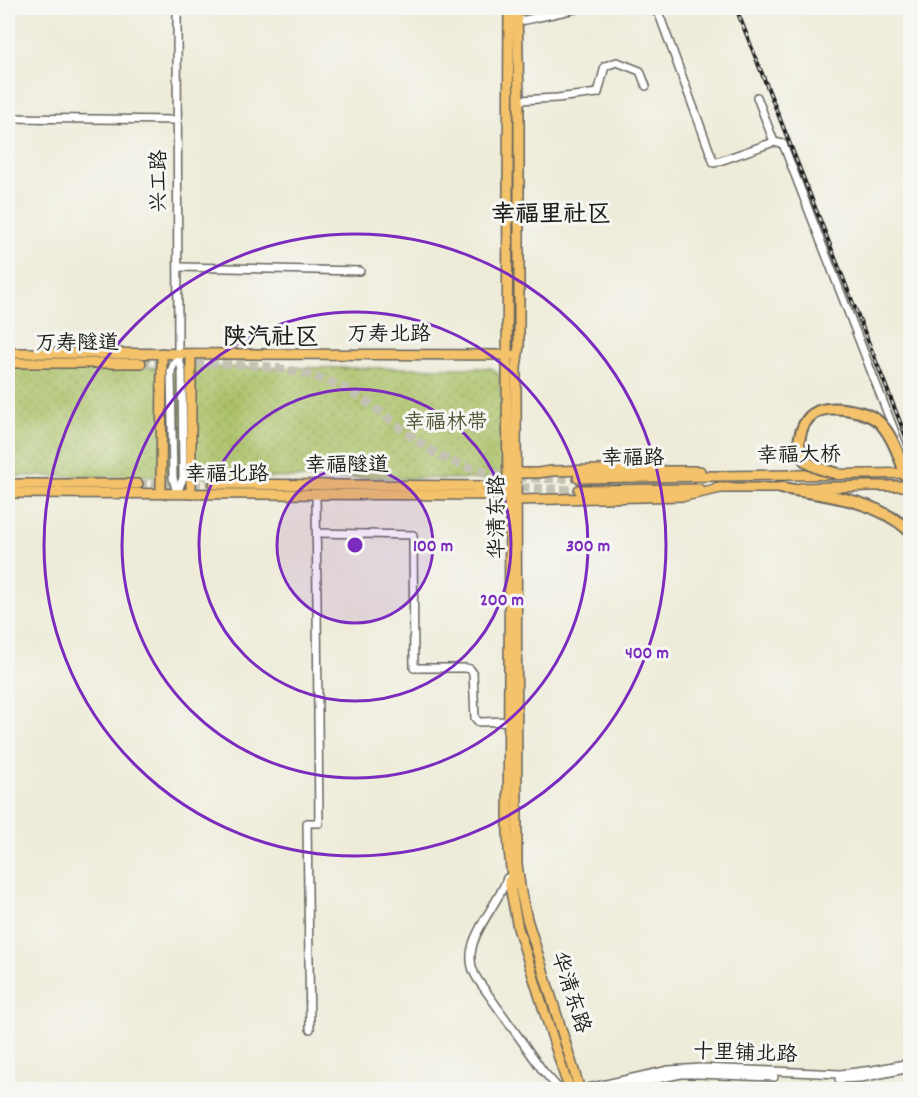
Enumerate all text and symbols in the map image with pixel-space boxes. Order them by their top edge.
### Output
street label: 兴工路 [146,150,176,213]
district label: 幸福里社区 [491,199,611,233]
street label: 万寿北路 [347,321,431,351]
district label: 陕汽社区 [223,322,319,356]
street label: 万寿隧道 [35,330,119,360]
park label: 幸福林带 [404,409,488,439]
street label: 幸福大桥 [757,441,841,473]
street label: 幸福路 [602,445,665,475]
street label: 幸福隧道 [305,452,389,482]
street label: 幸福北路 [185,461,269,491]
street label: 华清东路 [484,475,514,559]
centre of rings [345,535,365,555]
text: 100 m [413,535,453,560]
text: 300 m [566,535,610,560]
text: 200 m [480,589,524,614]
text: 400 m [625,642,669,667]
street label: 华清东路 [542,948,596,1038]
street label: 十里铺北路 [692,1038,798,1072]

